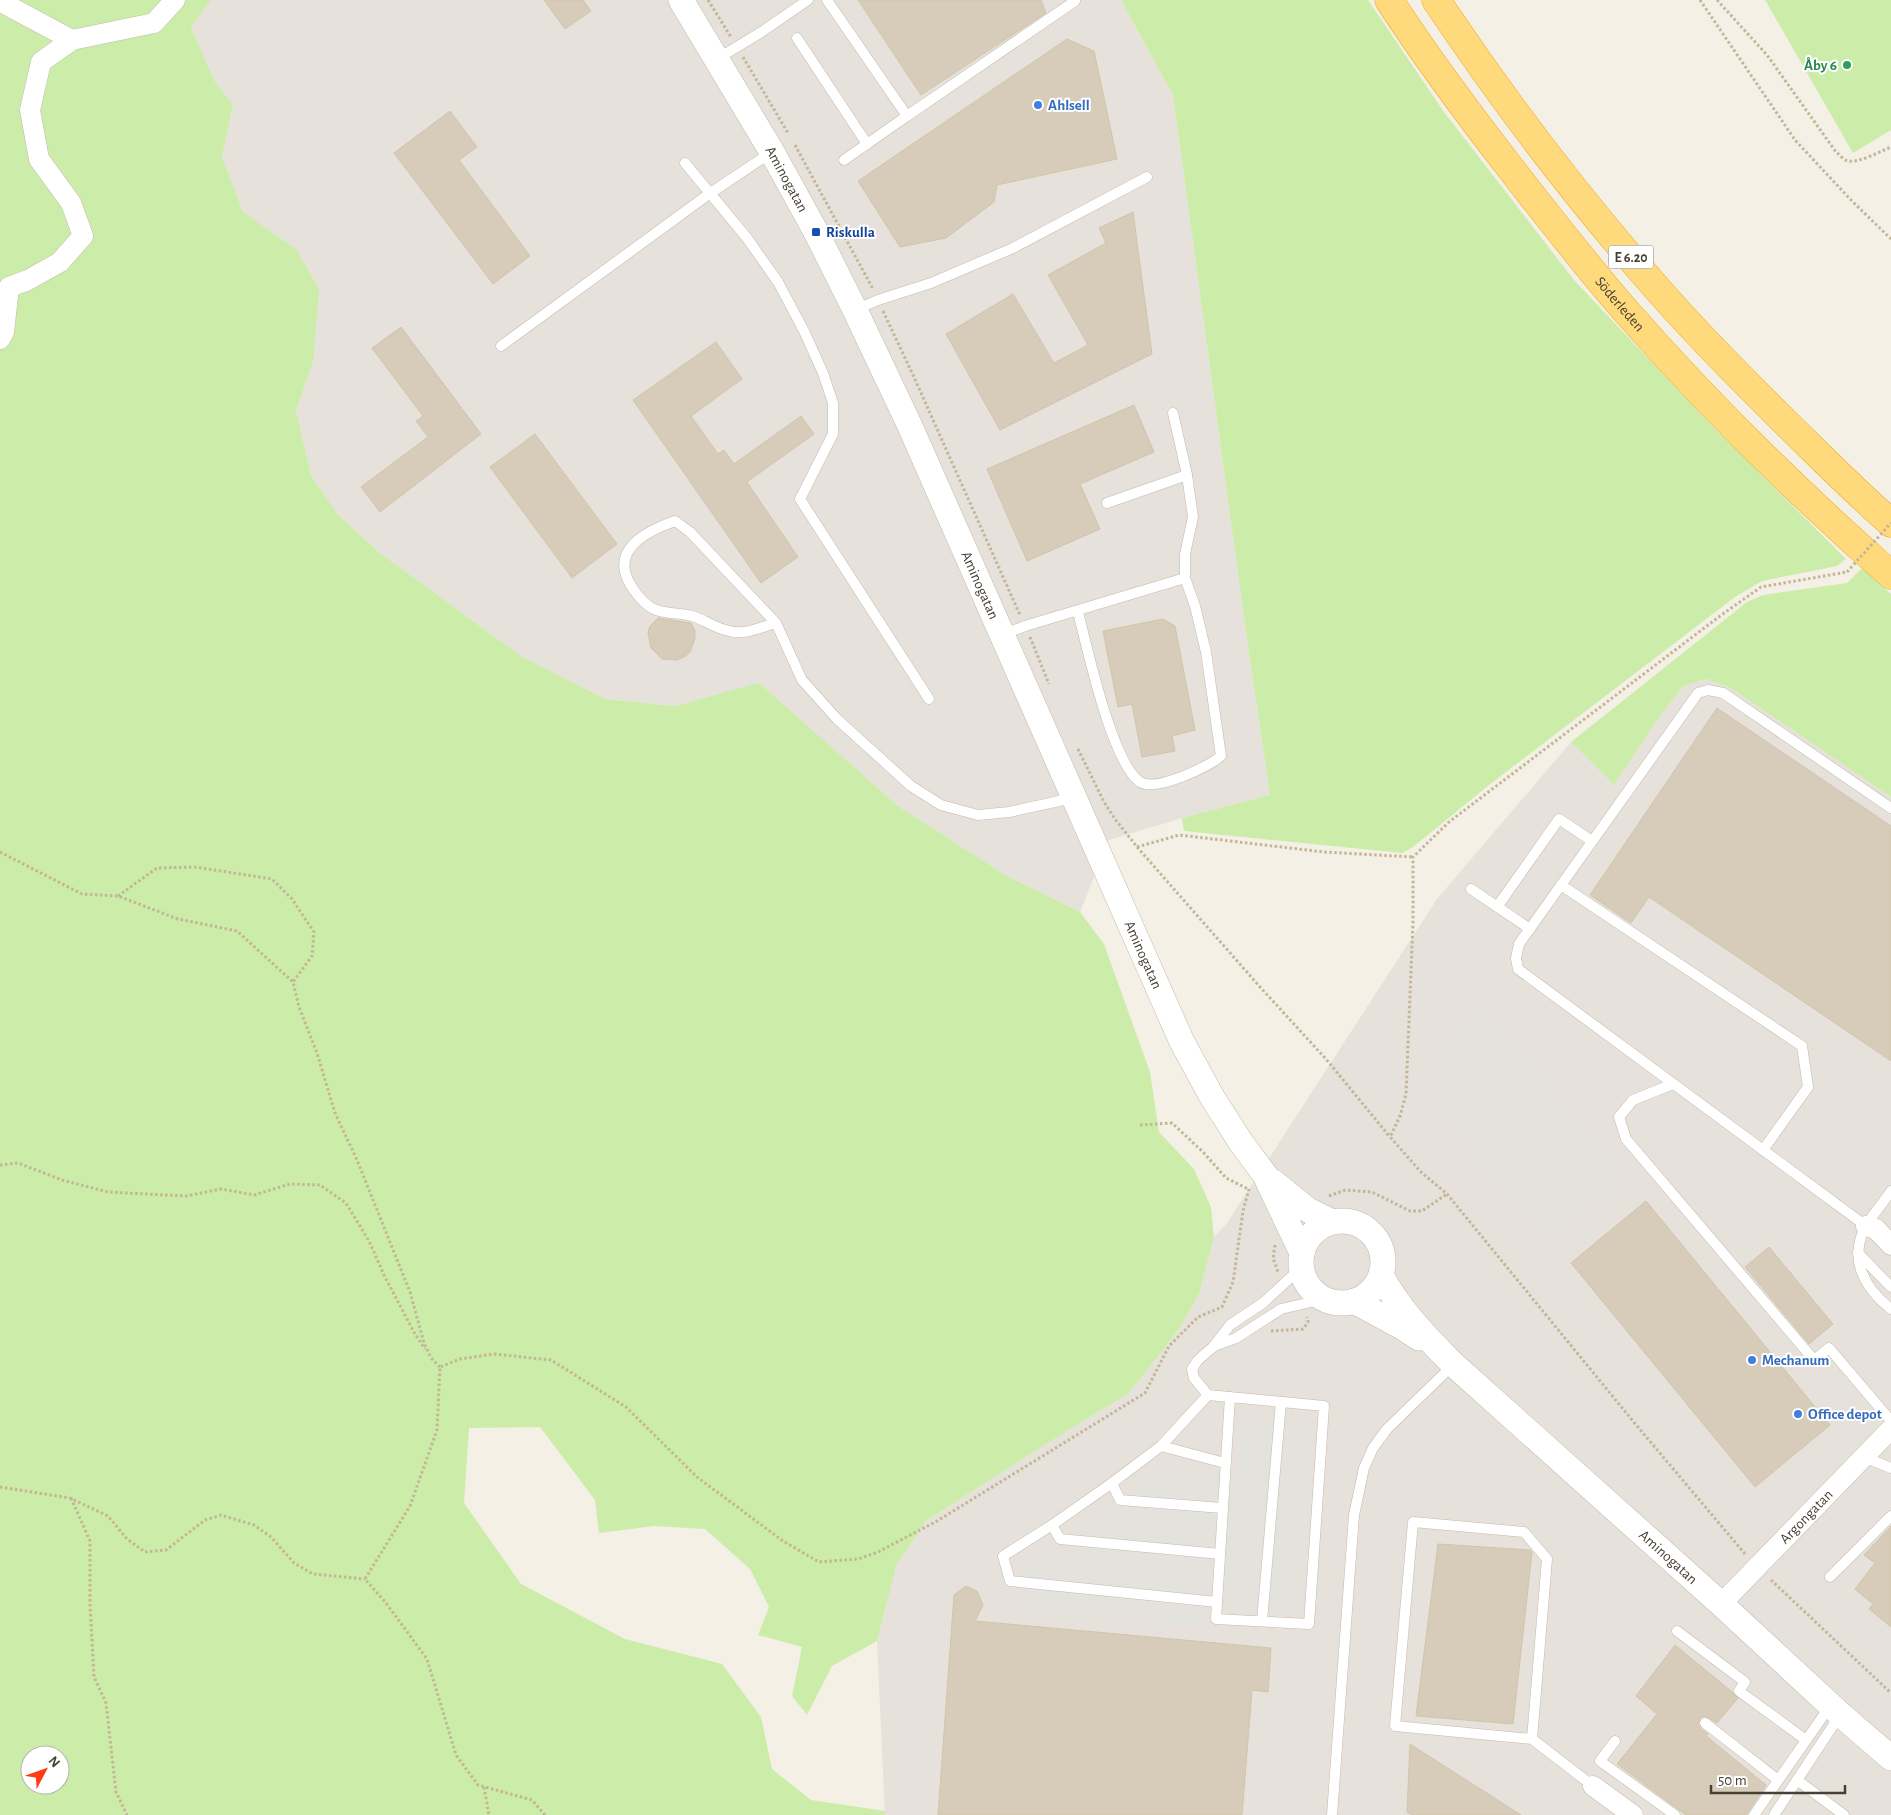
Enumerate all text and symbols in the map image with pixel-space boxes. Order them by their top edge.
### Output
place label: Åby 6 [1804,57,1837,73]
marker: Åby 6 [1841,59,1853,71]
place label: Ahlsell [1048,98,1090,113]
marker: Ahlsell [1032,99,1044,111]
street label: Aminogatan [762,144,811,215]
place label: Riskulla [826,225,875,240]
marker: Riskulla [810,226,822,238]
road number: E 6.20 [1608,246,1654,268]
street label: Söderleden [1592,274,1647,335]
street label: Aminogatan [958,549,1001,622]
street label: Aminogatan [1121,919,1165,991]
place label: Mechanum [1762,1353,1829,1368]
marker: Mechanum [1746,1354,1758,1366]
place label: Office depot [1808,1407,1882,1422]
marker: Office depot [1792,1408,1804,1420]
street label: Argongatan [1777,1487,1836,1547]
street label: Aminogatan [1636,1527,1700,1587]
north arrow [20,1745,70,1795]
text: N [46,1754,63,1770]
scale bar [1711,1762,1845,1794]
text: 50 m [1718,1773,1747,1788]

